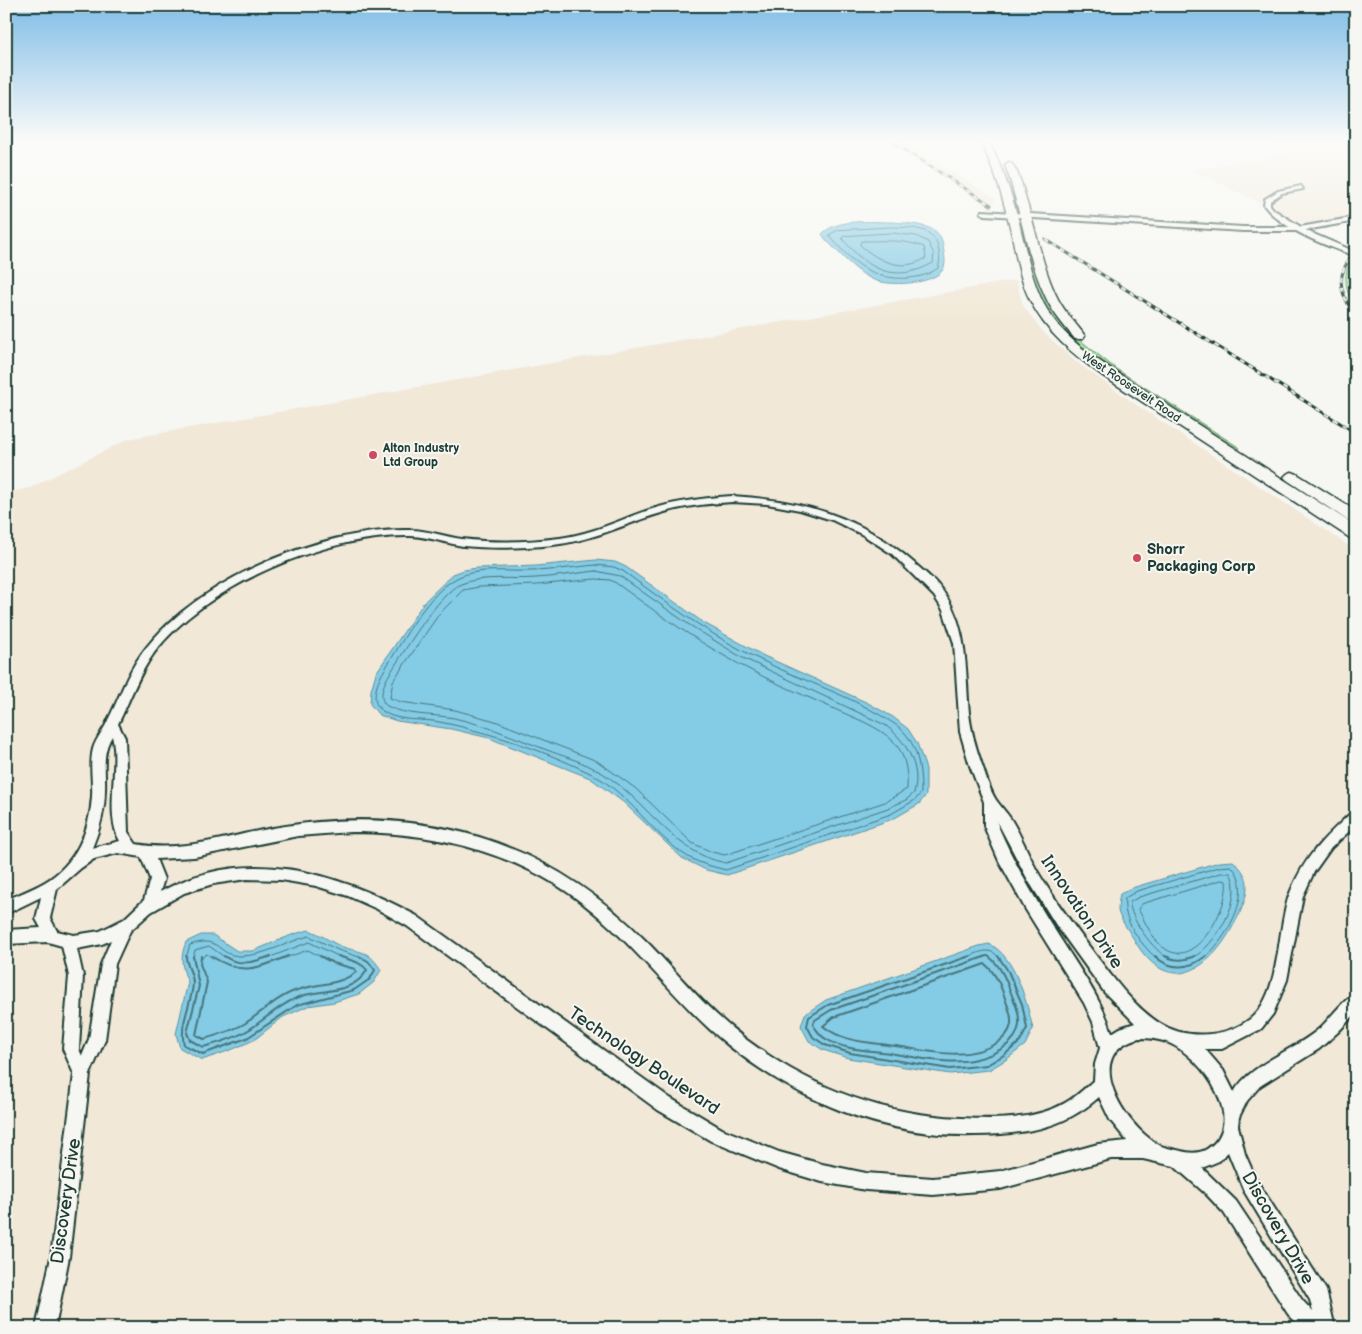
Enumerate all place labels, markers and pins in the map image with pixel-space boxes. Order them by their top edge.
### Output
place label: Alton Industry Ltd Group [382,441,459,470]
marker: Alton Industry Ltd Group [367,449,379,461]
place label: Shorr Packaging Corp [1147,540,1256,576]
marker: Shorr Packaging Corp [1131,552,1143,564]

